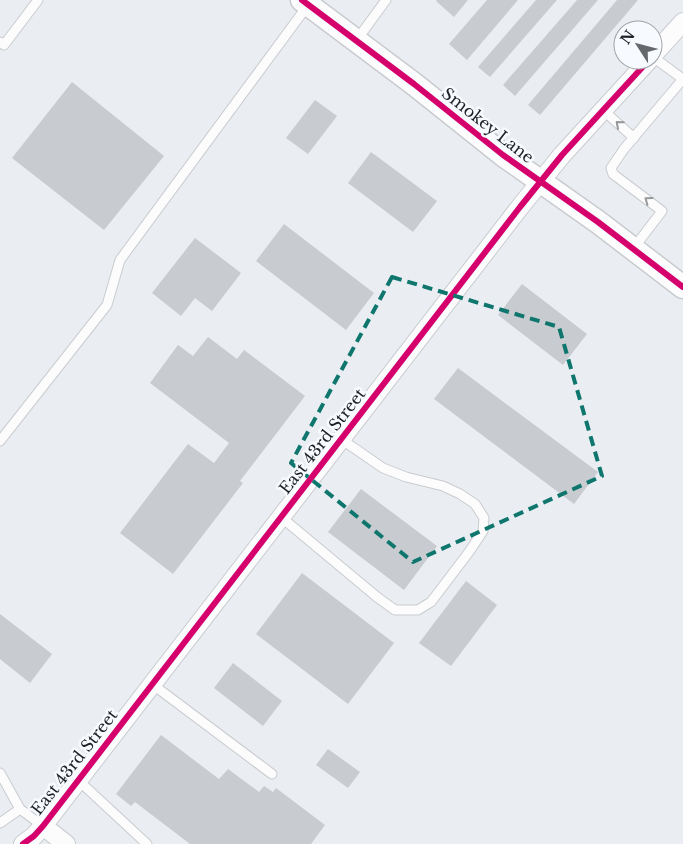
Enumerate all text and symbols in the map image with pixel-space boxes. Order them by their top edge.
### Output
north arrow [613,20,663,70]
text: N [616,27,639,48]
street label: Smokey Lane [438,83,538,167]
one-way arrow [615,121,624,130]
one-way arrow [644,197,654,206]
street label: East 43rd Street [275,384,369,498]
street label: East 43rd Street [27,705,121,819]

